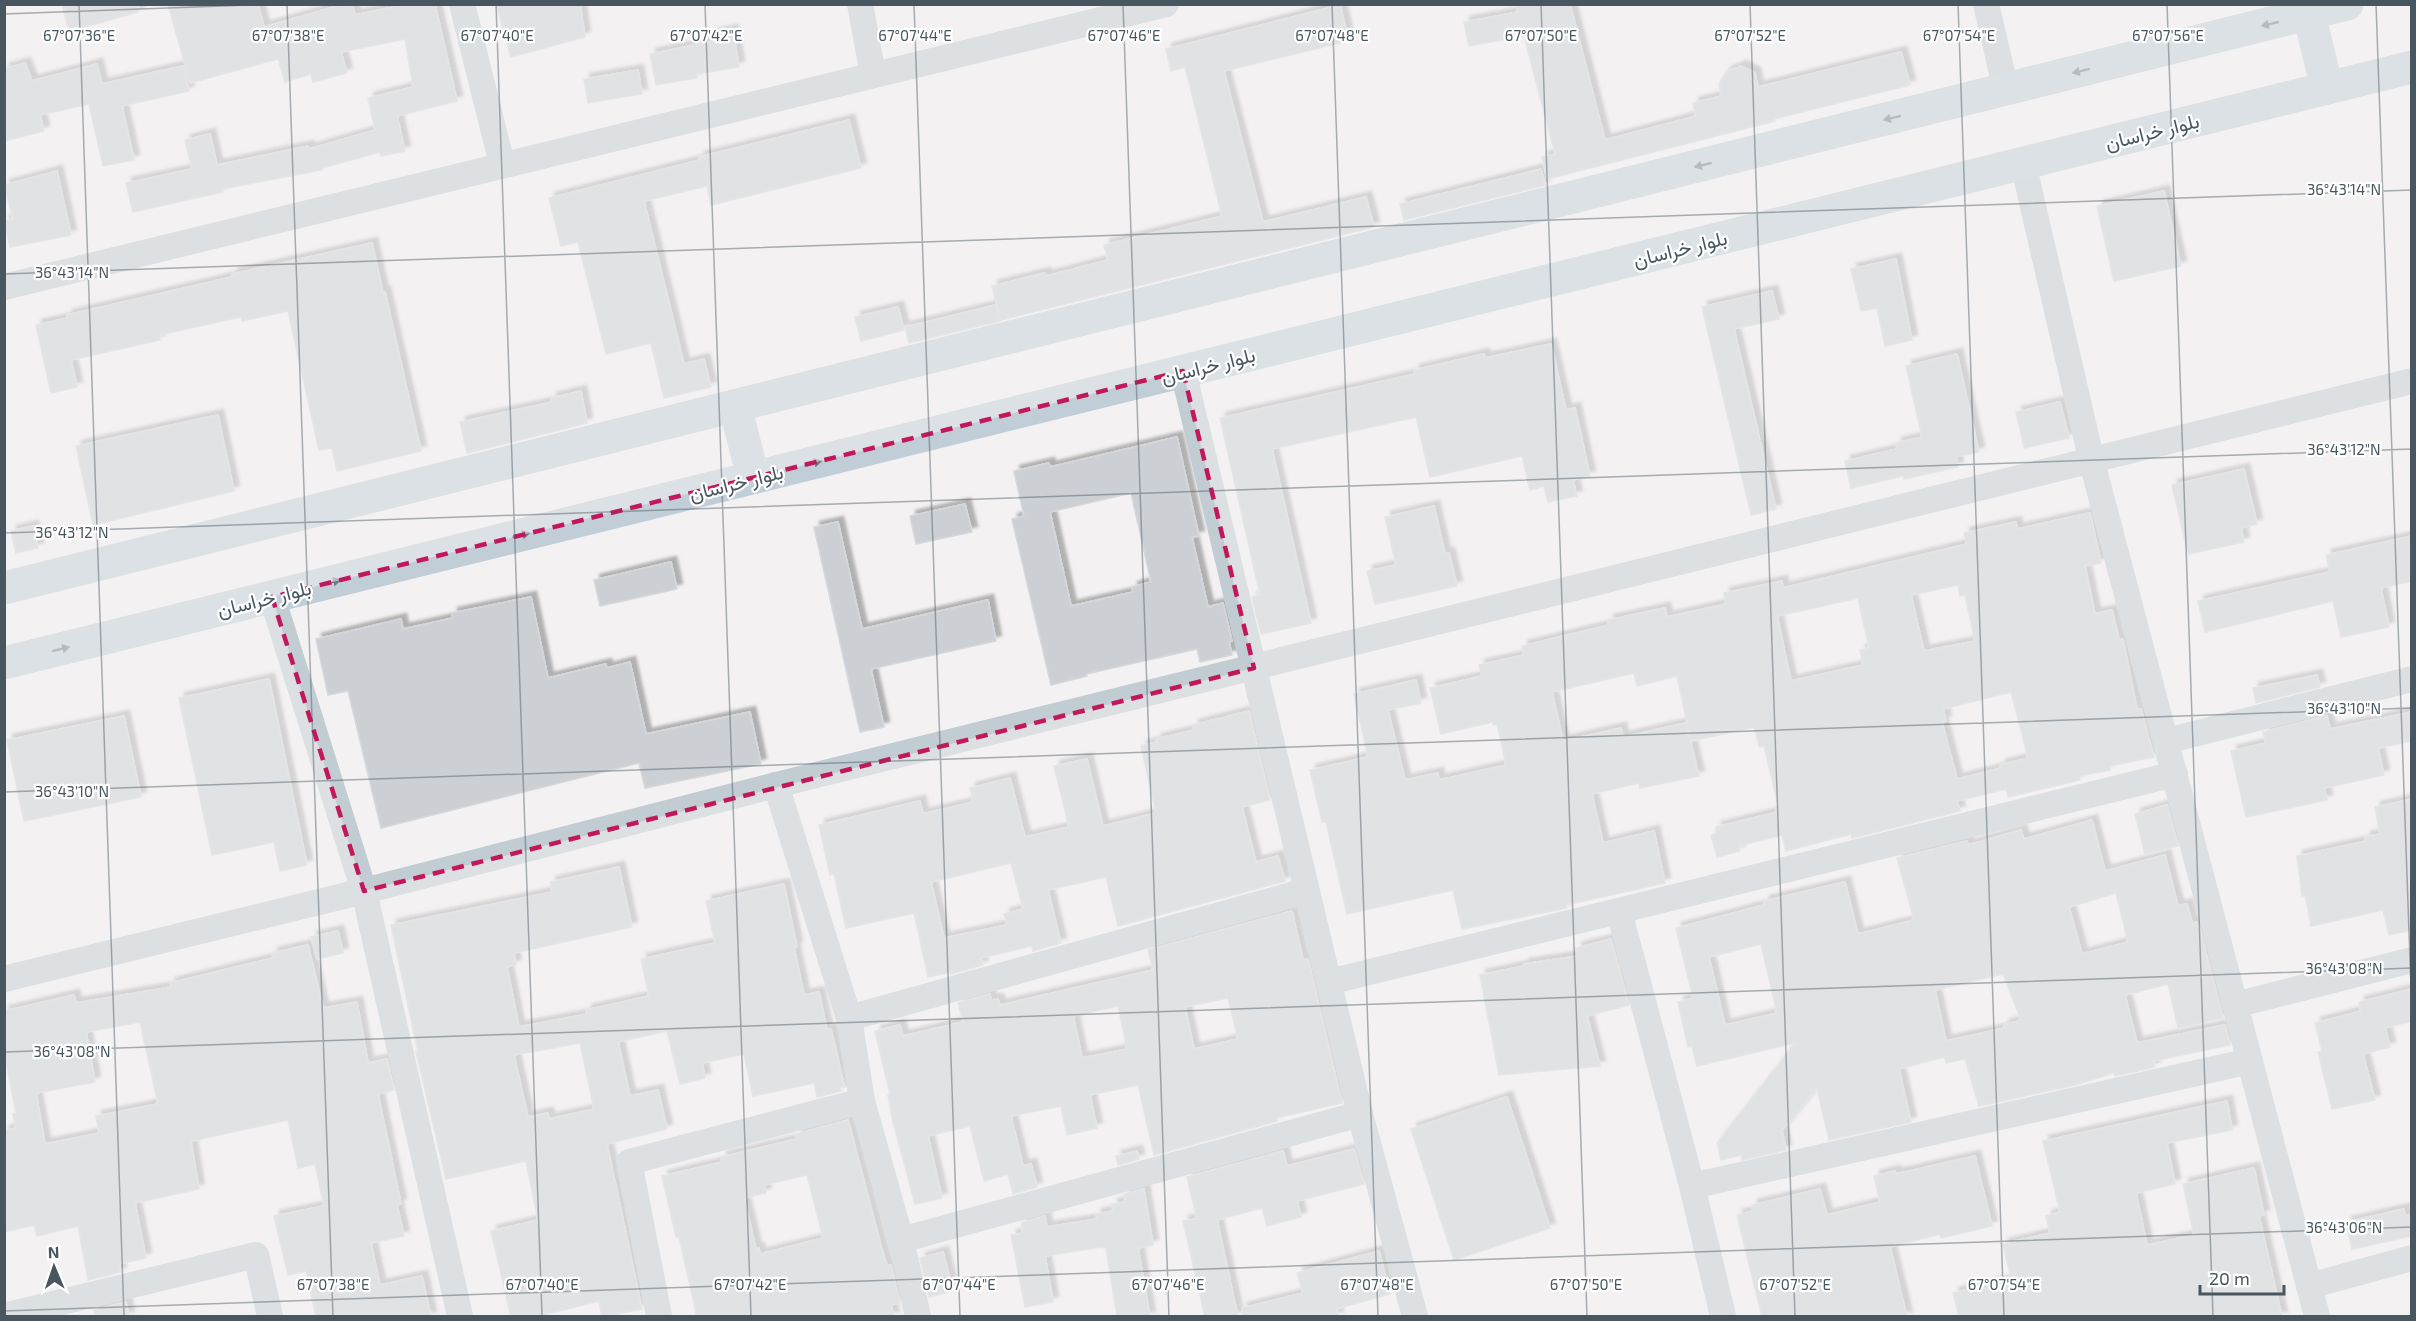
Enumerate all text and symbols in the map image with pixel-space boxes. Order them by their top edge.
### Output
one-way arrow [2261,19,2279,29]
text: 67°07'36"E [43,26,115,44]
text: 67°07'38"E [252,26,324,44]
text: 67°07'40"E [460,26,534,44]
text: 67°07'42"E [670,26,742,44]
text: 67°07'44"E [878,26,952,44]
text: 67°07'46"E [1088,26,1160,44]
text: 67°07'48"E [1295,26,1369,44]
text: 67°07'50"E [1505,26,1577,44]
text: 67°07'52"E [1714,26,1786,44]
text: 67°07'54"E [1923,26,1995,44]
text: 67°07'56"E [2132,26,2204,44]
one-way arrow [2072,66,2090,76]
street label: بلوار خراسان [2103,108,2202,156]
one-way arrow [1883,113,1901,123]
one-way arrow [1693,161,1712,171]
text: 36°43'14"N [2307,180,2381,198]
street label: بلوار خراسان [1631,225,1730,273]
text: 36°43'14"N [35,263,109,281]
street label: بلوار خراسان [1159,342,1258,390]
text: 36°43'12"N [2307,440,2381,458]
one-way arrow [803,457,822,467]
street label: بلوار خراسان [687,459,786,507]
text: 36°43'12"N [35,523,109,541]
one-way arrow [512,529,531,539]
street label: بلوار خراسان [215,575,314,623]
one-way arrow [323,576,341,586]
one-way arrow [52,643,70,653]
text: 36°43'10"N [2307,699,2381,717]
text: 36°43'10"N [35,782,109,800]
text: 36°43'08"N [2305,959,2383,977]
text: 36°43'08"N [33,1042,111,1060]
text: 36°43'06"N [2306,1218,2382,1236]
north arrow [24,1237,84,1297]
text: N [47,1242,60,1261]
scale bar [2200,1258,2284,1296]
text: 20 m [2209,1267,2250,1289]
text: 67°07'38"E [297,1275,369,1293]
text: 67°07'40"E [505,1275,579,1293]
text: 67°07'42"E [714,1275,786,1293]
text: 67°07'44"E [922,1275,996,1293]
text: 67°07'46"E [1132,1275,1204,1293]
text: 67°07'48"E [1340,1275,1414,1293]
text: 67°07'50"E [1550,1275,1622,1293]
text: 67°07'52"E [1759,1275,1831,1293]
text: 67°07'54"E [1968,1275,2040,1293]

